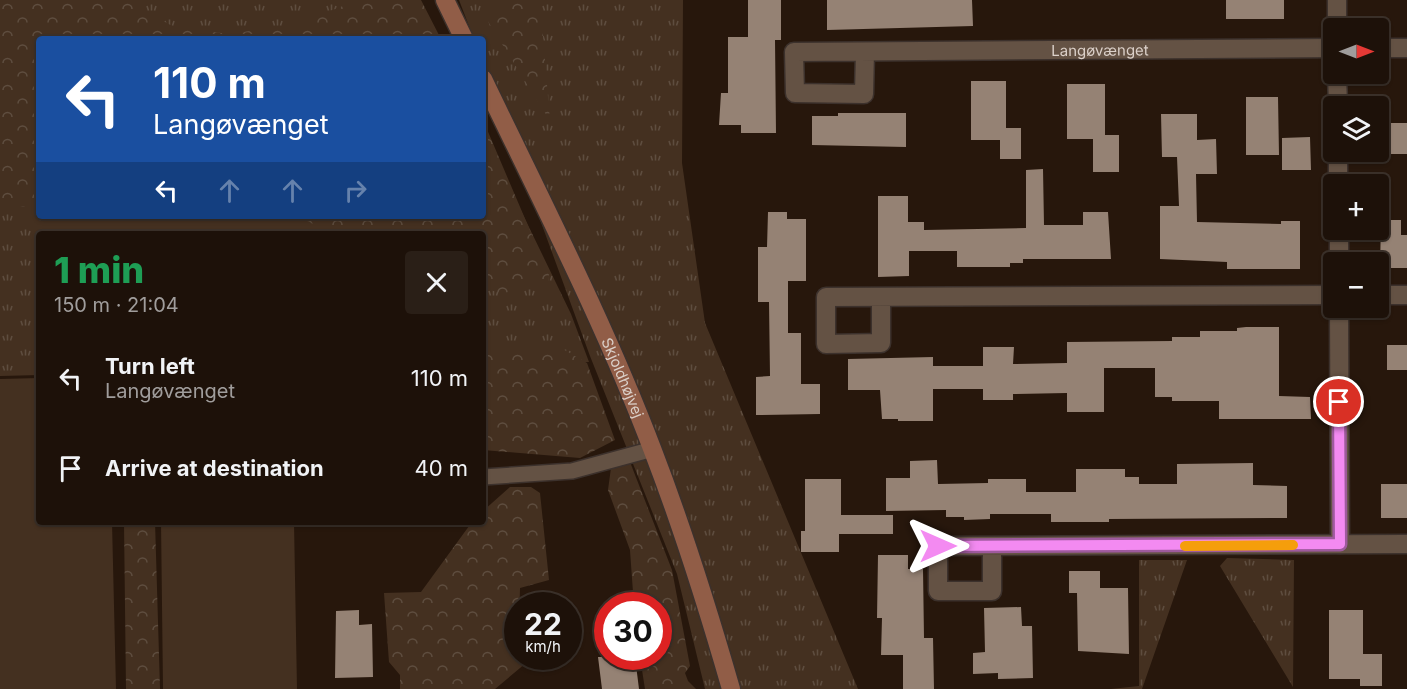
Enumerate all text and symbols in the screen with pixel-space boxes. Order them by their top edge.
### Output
north arrow [1323,18,1389,84]
map controls [1323,18,1389,318]
street label: Langøvænget [1051,40,1149,60]
text: 110 m [153,57,266,108]
icon: left [54,60,132,138]
button: layers [1323,96,1389,162]
text: Langøvænget [153,108,329,141]
icon: left [150,174,183,207]
icon: ahead [213,174,246,207]
icon: ahead [276,174,309,207]
icon: right [339,174,372,207]
button: + [1323,174,1389,240]
text: 1 min [54,248,144,292]
button: close [405,251,468,314]
button: − [1323,252,1389,318]
text: 150 m · 21:04 [54,293,179,317]
street label: Skjoldhøjvej [598,335,649,421]
text: Turn left [105,353,195,379]
icon: left [54,362,87,395]
text: 110 m [411,365,468,391]
pin [1313,376,1364,427]
text: Langøvænget [105,379,235,403]
icon: arrive [1322,385,1355,418]
icon: arrive [54,452,87,485]
text: Arrive at destination [105,455,324,481]
text: 40 m [414,455,468,481]
position arrow [906,514,970,578]
speed limit sign: 30 [594,592,672,670]
text: 22 [524,606,562,642]
text: km/h [525,637,561,656]

